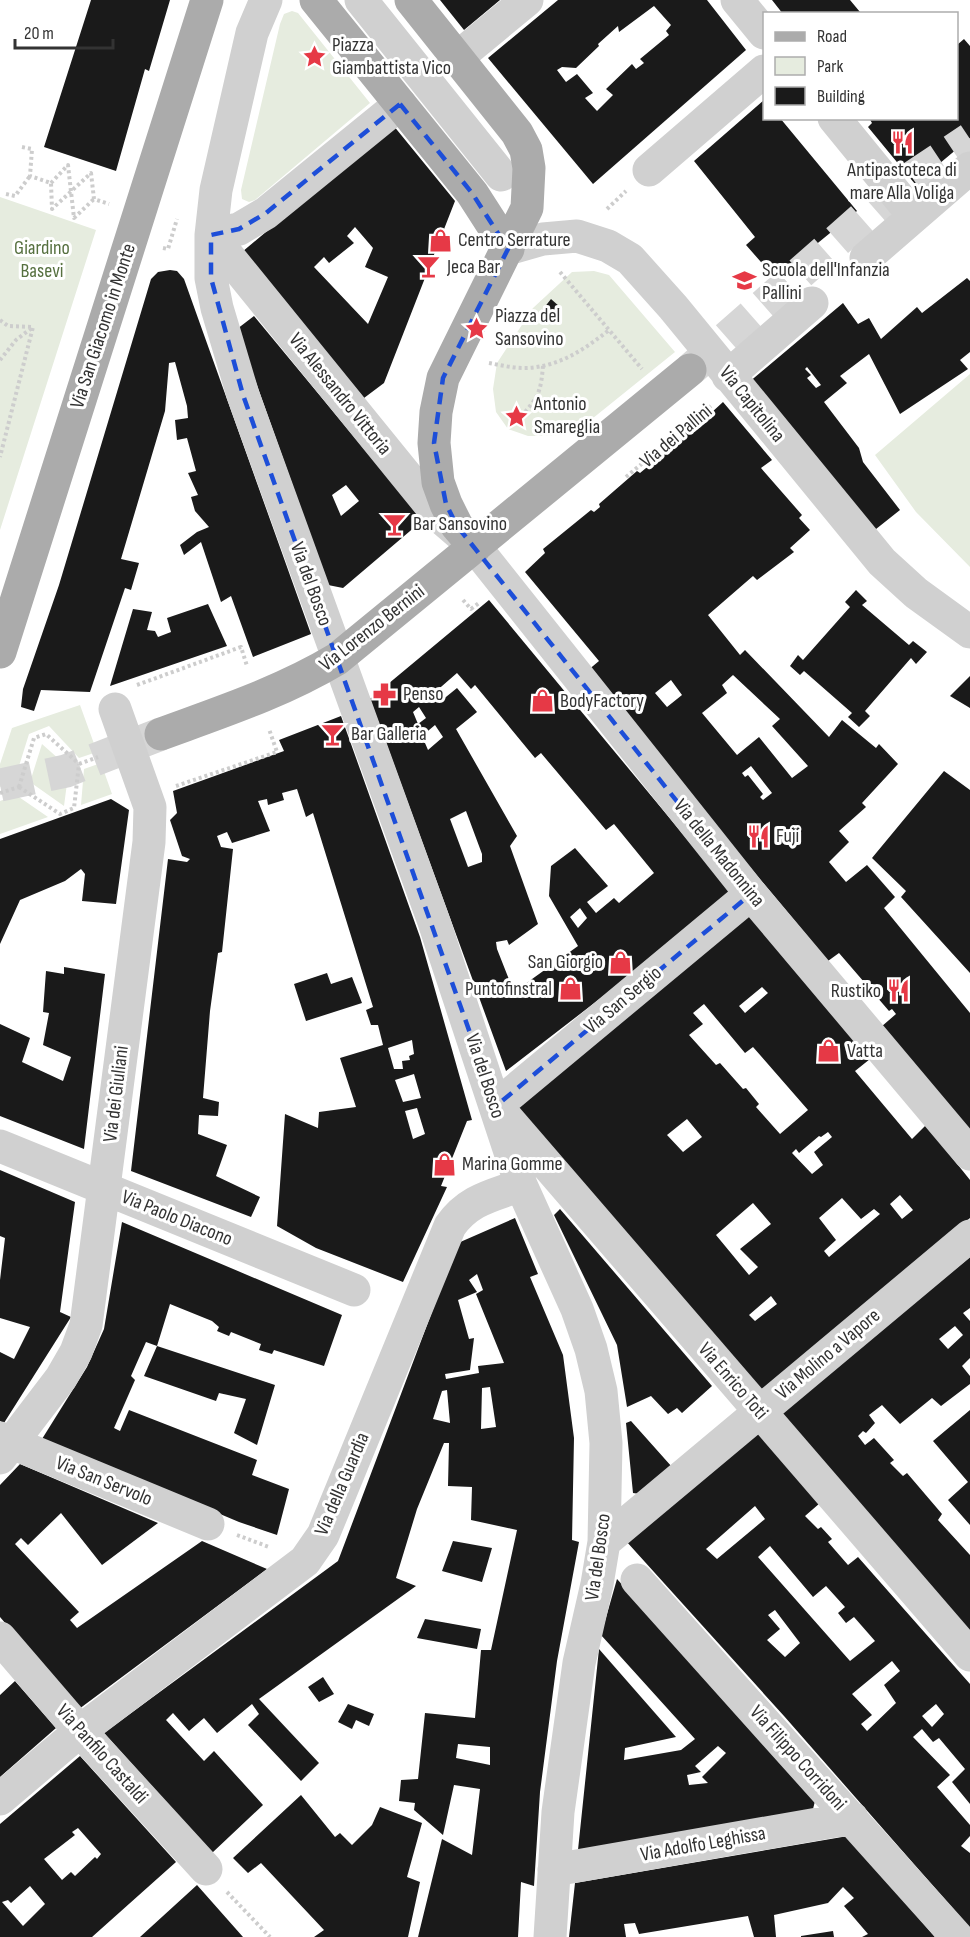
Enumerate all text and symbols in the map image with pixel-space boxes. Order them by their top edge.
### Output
scale bar [15,12,112,50]
legend [763,12,958,120]
text: 20 m [24,23,54,44]
text: Road [817,26,847,47]
place label: Piazza Giambattista Vico [332,33,451,80]
place icon: Piazza Giambattista Vico [301,43,327,69]
text: Park [817,56,843,77]
text: Building [817,86,865,107]
restaurant icon: Antipastoteca di mare Alla Voliga [889,130,915,156]
place label: Antipastoteca di mare Alla Voliga [846,158,957,205]
shop icon: Centro Serrature [427,227,453,253]
place label: Centro Serrature [458,228,571,252]
park label: Giardino Basevi [14,236,70,283]
street label: Via San Giacomo in Monte [65,241,141,411]
bar icon: Jeca Bar [416,254,442,280]
place label: Jeca Bar [446,255,500,279]
place label: Scuola dell'Infanzia Pallini [762,258,890,305]
school or university icon: Scuola dell'Infanzia Pallini [731,268,757,294]
place label: Piazza del Sansovino [495,304,563,351]
place icon: Piazza del Sansovino [464,315,490,341]
street label: Via Alessandro Vittoria [283,328,397,460]
street label: Via Capitolina [714,361,790,447]
place label: Antonio Smareglia [533,392,600,439]
street label: Via dei Pallini [635,399,717,473]
place icon: Antonio Smareglia [503,403,529,429]
bar icon: Bar Sansovino [382,511,408,537]
place label: Bar Sansovino [413,512,507,536]
street label: Via del Bosco [285,539,337,629]
street label: Via Lorenzo Bernini [315,580,429,676]
pharmacy icon: Penso [372,681,398,707]
place label: Penso [403,682,444,706]
shop icon: BodyFactory [529,688,555,714]
place label: BodyFactory [560,689,644,713]
bar icon: Bar Galleria [320,721,346,747]
place label: Bar Galleria [351,722,427,746]
street label: Via della Madonnina [668,794,770,912]
restaurant icon: Fuji [745,823,771,849]
place label: Fuji [776,824,799,848]
shop icon: San Giorgio [608,949,634,975]
place label: San Giorgio [528,950,603,974]
street label: Via San Sergio [580,961,666,1039]
shop icon: Puntofinstral [557,976,583,1002]
place label: Puntofinstral [465,977,552,1001]
restaurant icon: Rustiko [886,978,912,1004]
place label: Rustiko [831,979,881,1003]
street label: Via del Bosco [460,1031,510,1121]
shop icon: Vatta [816,1038,842,1064]
place label: Vatta [847,1039,883,1063]
street label: Via dei Giuliani [98,1044,134,1144]
shop icon: Marina Gomme [431,1151,457,1177]
place label: Marina Gomme [462,1152,563,1176]
street label: Via Paolo Diacono [118,1185,236,1251]
street label: Via Molino a Vapore [771,1303,885,1405]
street label: Via Enrico Toti [693,1338,773,1424]
street label: Via della Guardia [310,1429,374,1539]
street label: Via San Servolo [52,1451,156,1511]
street label: Via del Bosco [580,1512,616,1602]
street label: Via Panfilo Castaldi [51,1699,153,1809]
street label: Via Filippo Corridoni [745,1701,851,1815]
street label: Via Adolfo Leghissa [639,1821,767,1867]

